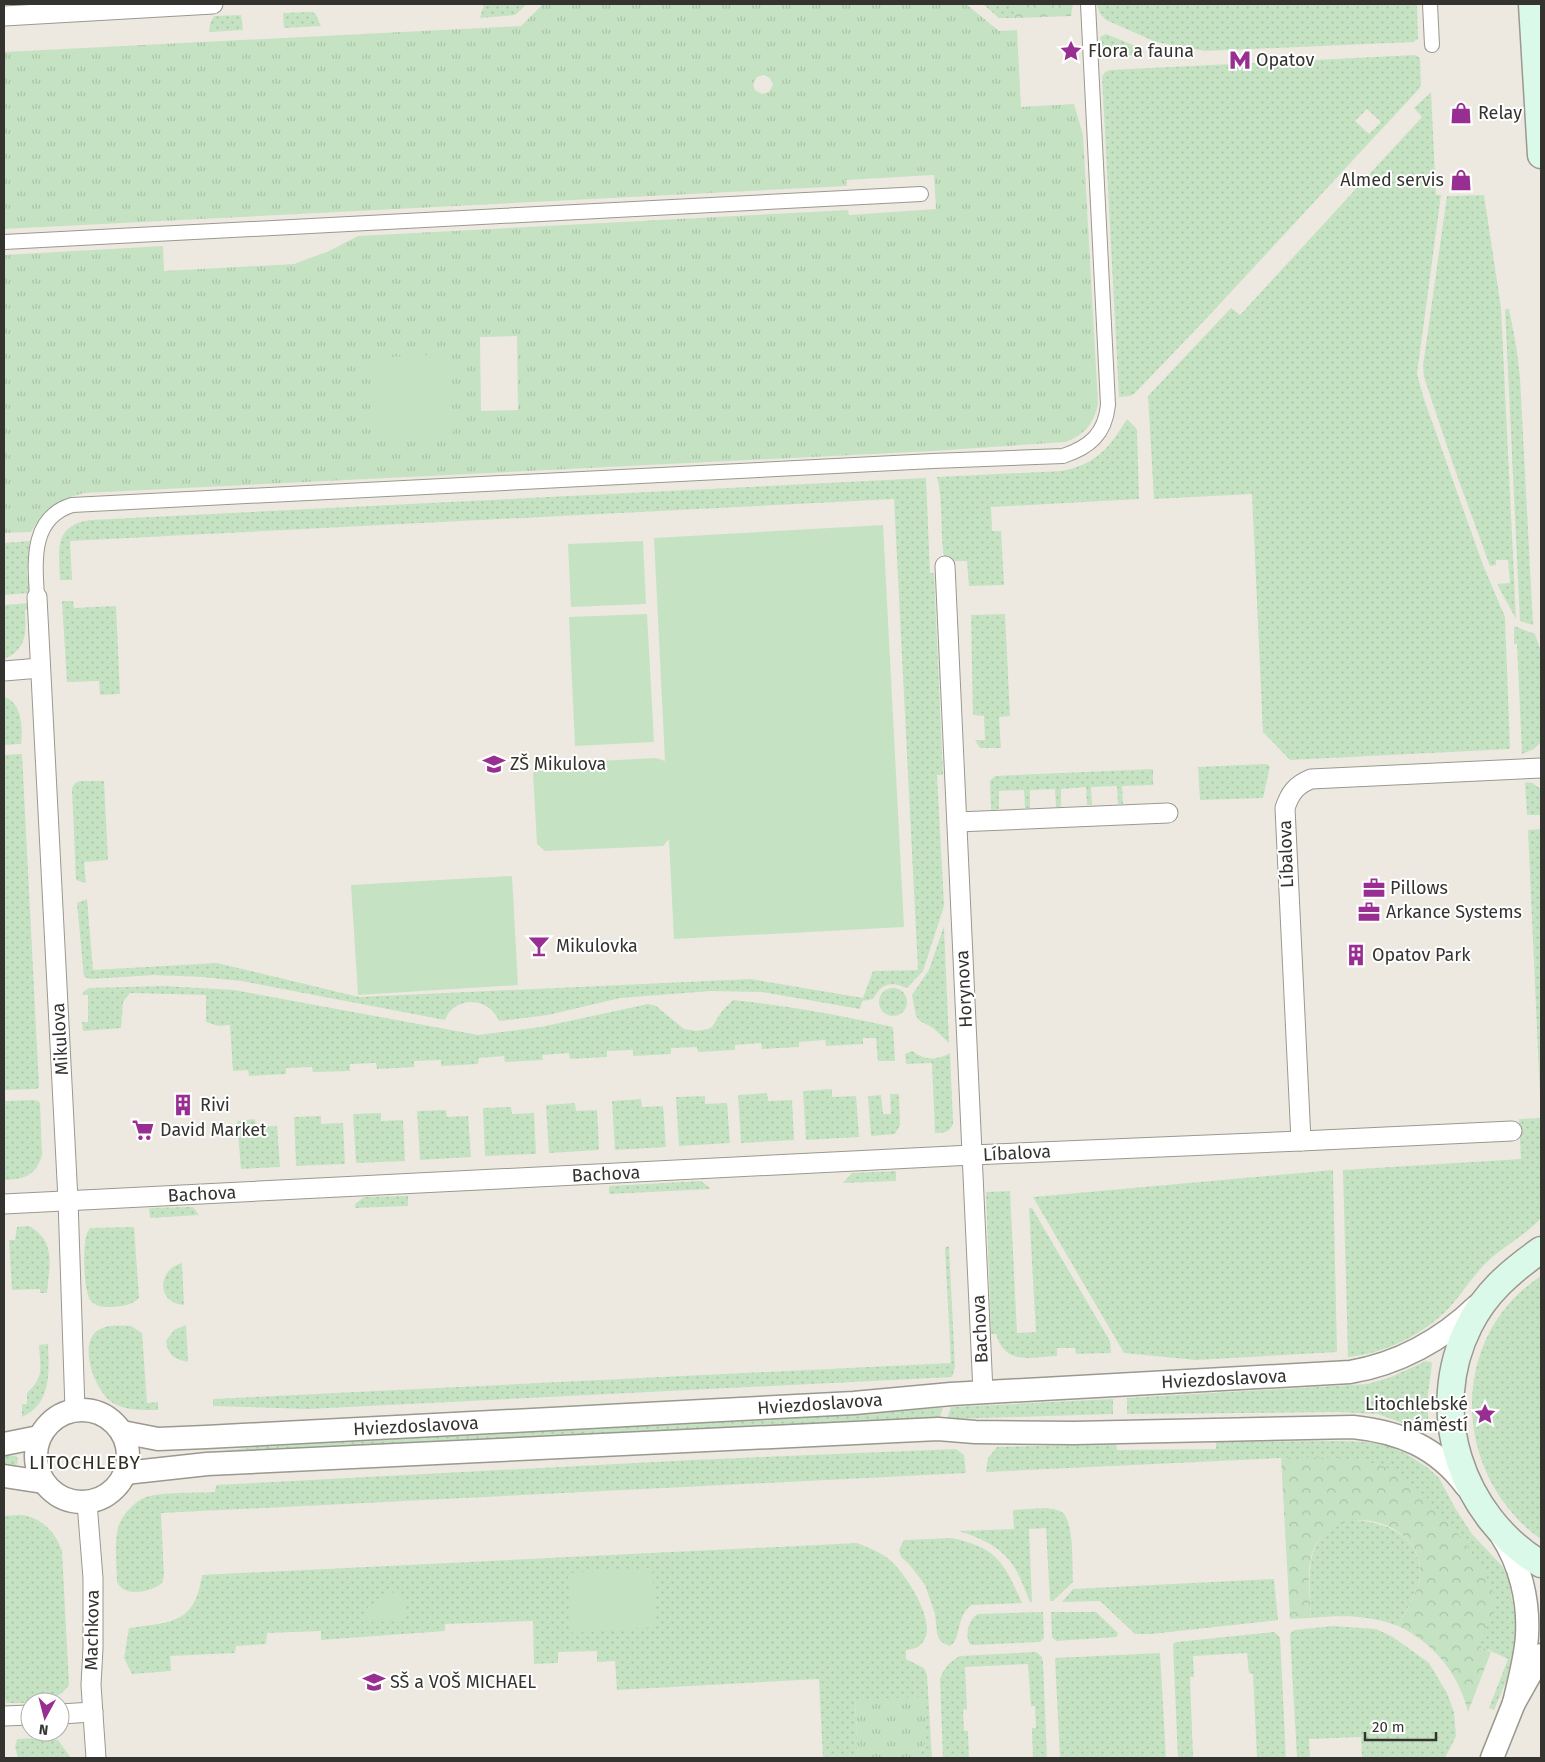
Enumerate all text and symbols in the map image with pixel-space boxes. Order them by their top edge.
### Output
place icon: Flora a fauna [1058,38,1084,64]
place label: Flora a fauna [1088,40,1194,62]
metro station icon: Opatov [1227,47,1253,73]
place label: Opatov [1256,49,1314,71]
shop icon: Relay [1448,100,1474,126]
place label: Relay [1478,102,1522,124]
shop icon: Almed servis [1448,167,1474,193]
place label: Almed servis [1340,169,1444,191]
school or university icon: ZŠ Mikulova [481,751,507,777]
place label: ZŠ Mikulova [510,753,606,775]
street label: Líbalova [1274,820,1298,888]
office icon: Pillows [1361,875,1387,901]
place label: Pillows [1390,877,1448,899]
office icon: Arkance Systems [1356,899,1382,925]
place label: Arkance Systems [1386,901,1522,923]
bar icon: Mikulovka [526,933,552,959]
place label: Mikulovka [556,935,638,957]
building icon: Opatov Park [1343,942,1369,968]
place label: Opatov Park [1372,944,1471,966]
street label: Horynova [951,950,977,1028]
street label: Mikulova [47,1002,73,1076]
building icon: Rivi [170,1092,196,1118]
place label: Rivi [200,1094,230,1116]
supermarket icon: David Market [130,1117,156,1143]
place label: David Market [160,1119,267,1141]
street label: Líbalova [982,1140,1052,1166]
street label: Bachova [571,1161,641,1187]
street label: Bachova [167,1181,237,1207]
street label: Bachova [967,1294,993,1364]
street label: Hviezdoslavova [1161,1365,1287,1393]
street label: Hviezdoslavova [757,1389,883,1419]
place label: Litochlebské náměstí [1365,1393,1468,1436]
place icon: Litochlebské náměstí [1472,1401,1498,1427]
street label: Hviezdoslavova [353,1412,479,1440]
district label: LITOCHLEBY [29,1451,141,1474]
street label: Machkova [80,1589,104,1671]
school or university icon: SŠ a VOŠ MICHAEL [361,1669,387,1695]
place label: SŠ a VOŠ MICHAEL [390,1671,536,1693]
north arrow [20,1692,70,1742]
scale bar [1365,1710,1436,1742]
text: 20 m [1372,1718,1405,1736]
text: N [38,1720,49,1738]

